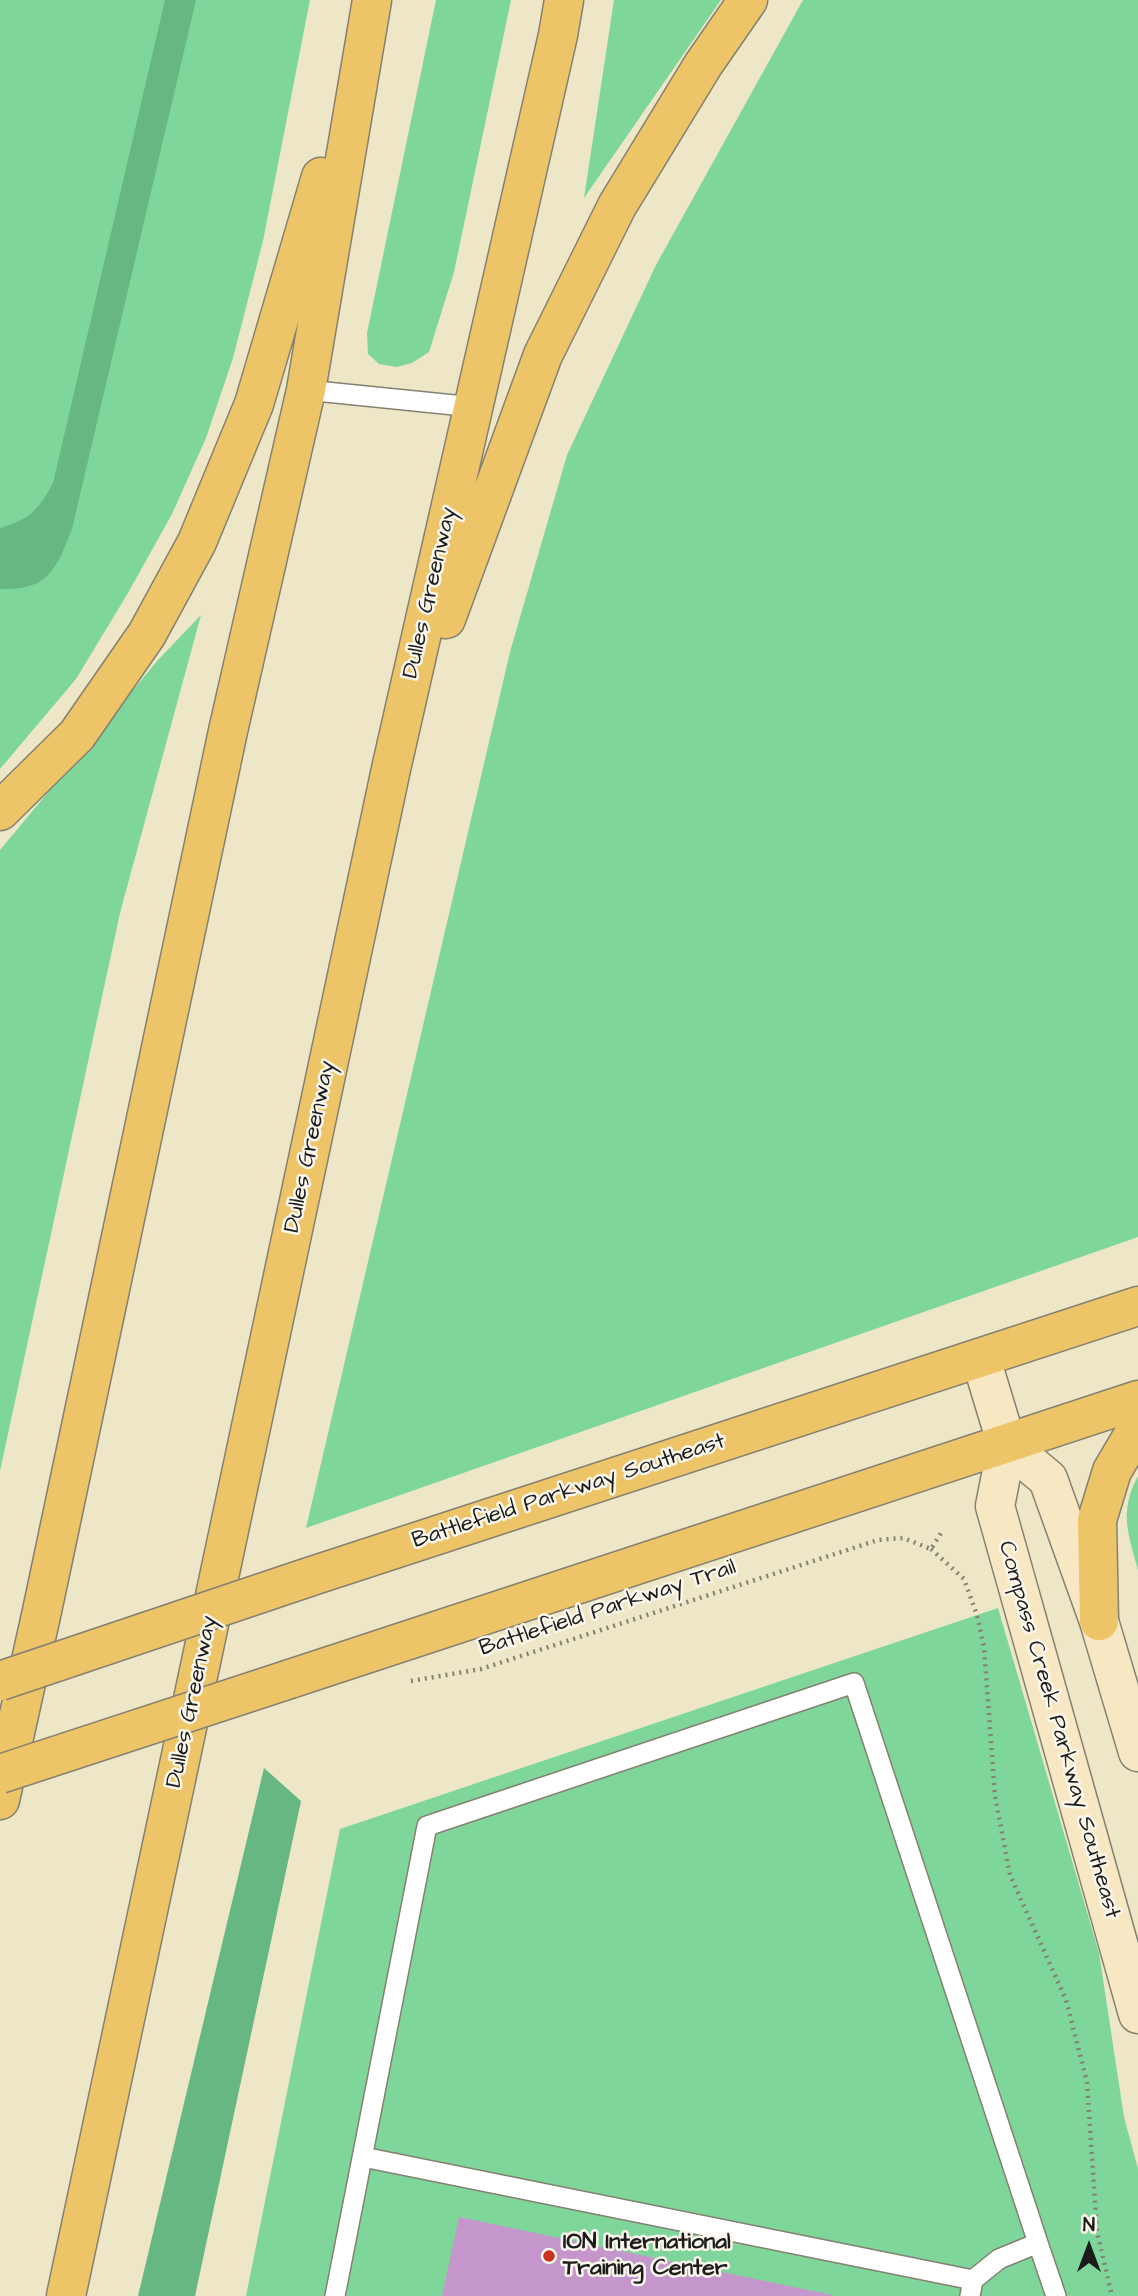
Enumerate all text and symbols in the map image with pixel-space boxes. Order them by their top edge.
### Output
street label: Dulles Greenway [398,505,464,681]
street label: Dulles Greenway [279,1059,343,1235]
street label: Battlefield Parkway Southeast [409,1428,729,1556]
street label: Compass Creek Parkway Southeast [991,1538,1125,1922]
street label: Battlefield Parkway Trail [476,1554,740,1664]
street label: Dulles Greenway [161,1614,225,1790]
north arrow [1054,2212,1124,2282]
text: N [1083,2212,1095,2239]
place label: ION International Training Center [563,2229,731,2283]
marker: ION International Training Center [541,2248,557,2264]

